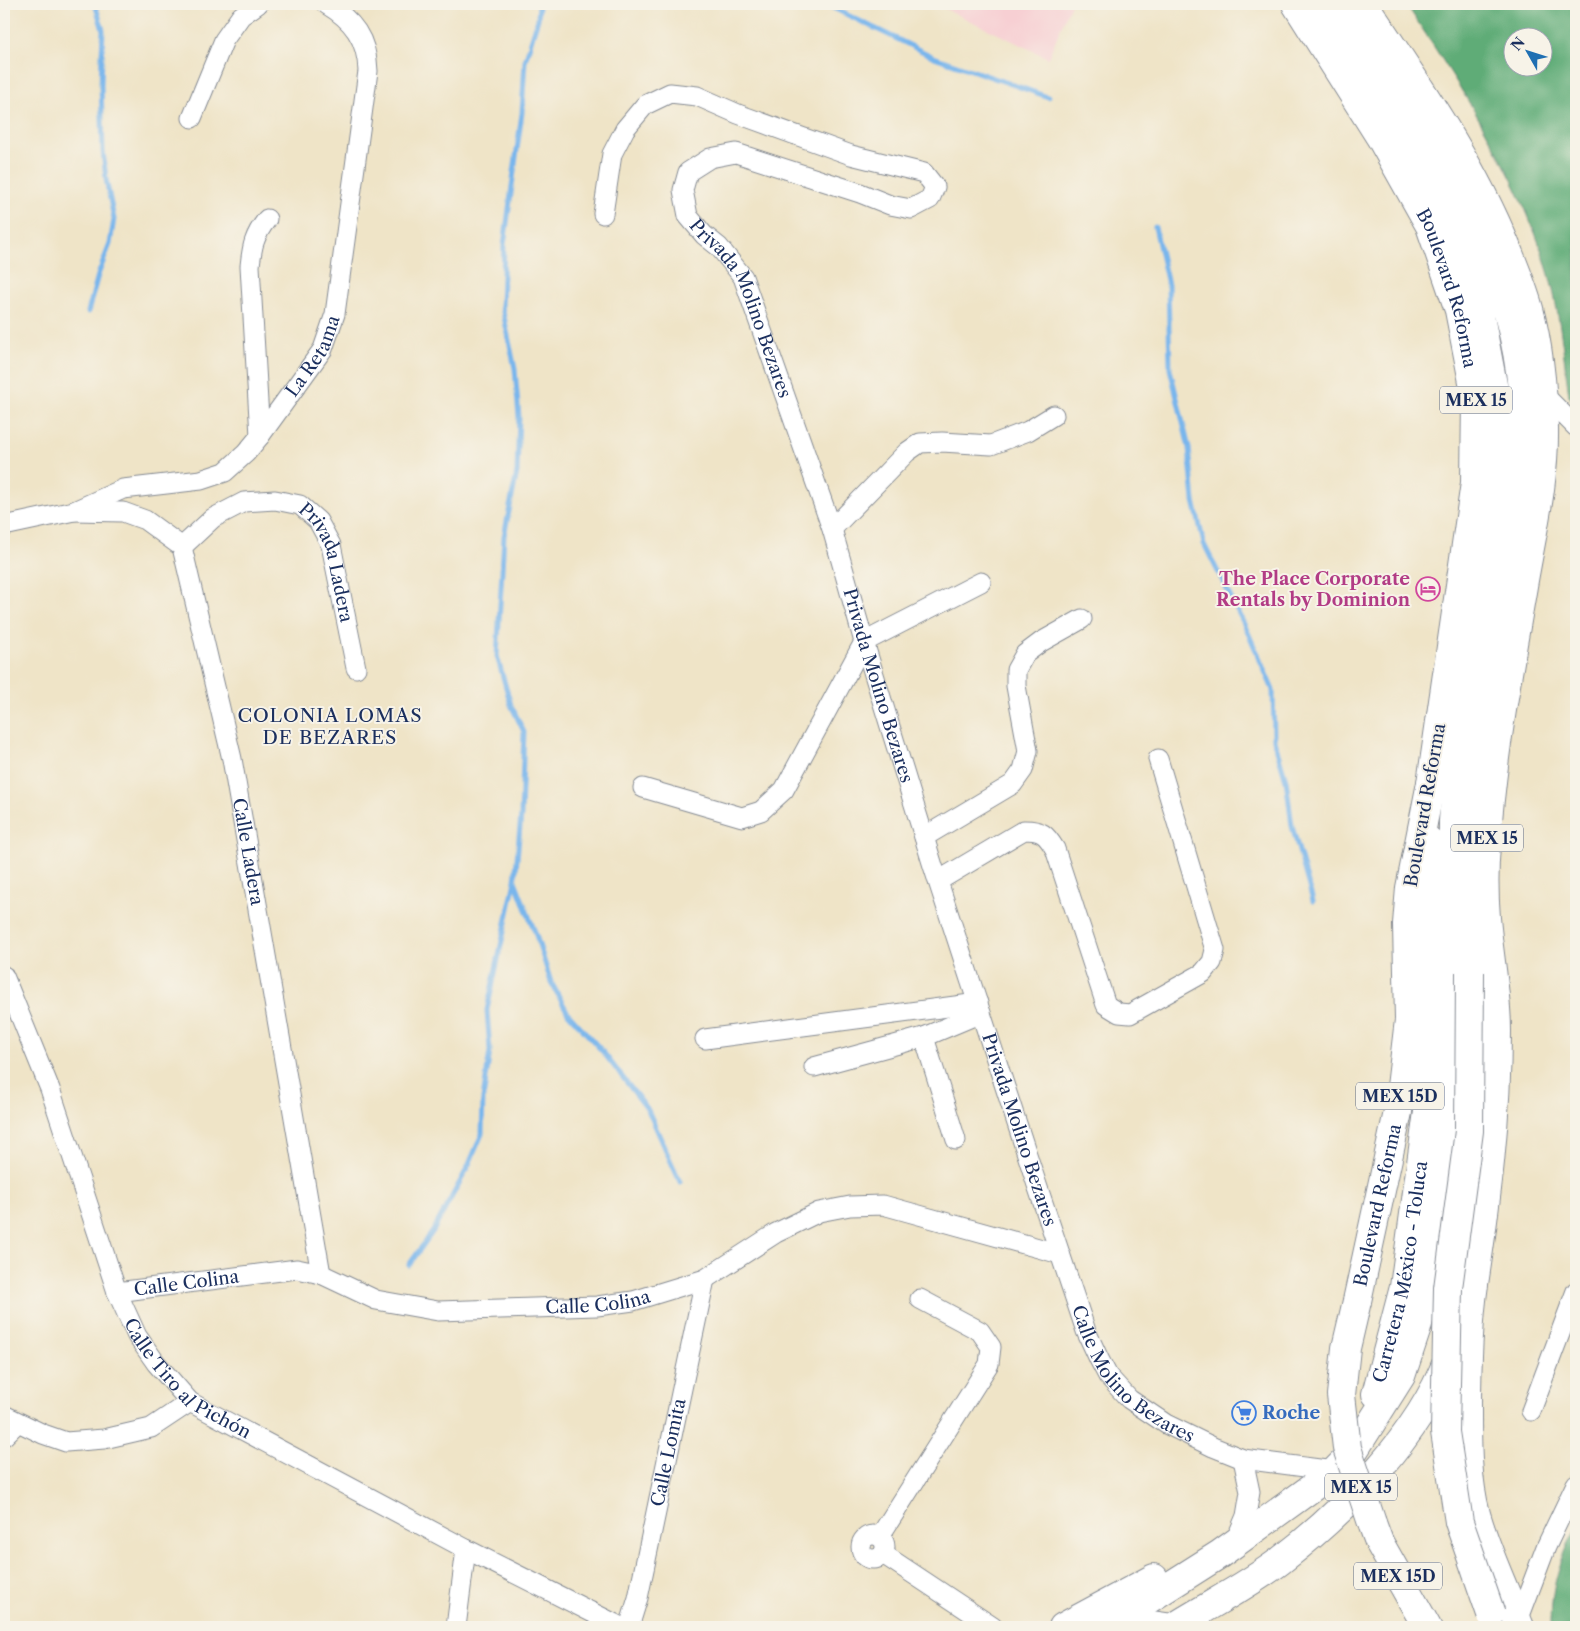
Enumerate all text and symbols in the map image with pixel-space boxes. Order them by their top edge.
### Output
north arrow [1502,28,1552,78]
text: N [1507,33,1529,54]
street label: Boulevard Reforma [1411,205,1481,370]
street label: Privada Molino Bezares [685,215,796,401]
street label: La Retama [281,312,345,401]
road number: MEX 15 [1440,386,1512,414]
street label: Privada Ladera [294,498,358,625]
place label: The Place Corporate Rentals by Dominion [1216,568,1411,611]
hotel icon: The Place Corporate Rentals by Dominion [1415,576,1441,602]
street label: Privada Molino Bezares [838,586,918,785]
district label: COLONIA LOMAS DE BEZARES [237,704,423,749]
street label: Boulevard Reforma [1400,721,1450,889]
street label: Calle Ladera [228,796,268,907]
road number: MEX 15 [1451,824,1523,851]
street label: Privada Molino Bezares [977,1030,1061,1229]
road number: MEX 15D [1356,1082,1444,1110]
street label: Boulevard Reforma [1349,1121,1406,1289]
street label: Carretera México - Toluca [1368,1159,1432,1385]
street label: Calle Colina [133,1265,241,1301]
street label: Calle Colina [545,1285,654,1319]
street label: Calle Molino Bezares [1067,1302,1198,1447]
street label: Calle Tiro al Pichón [119,1315,255,1443]
street label: Calle Lomita [646,1396,691,1509]
supermarket icon: Roche [1231,1400,1257,1426]
place label: Roche [1262,1402,1320,1424]
road number: MEX 15 [1325,1474,1397,1500]
road number: MEX 15D [1354,1562,1442,1590]

